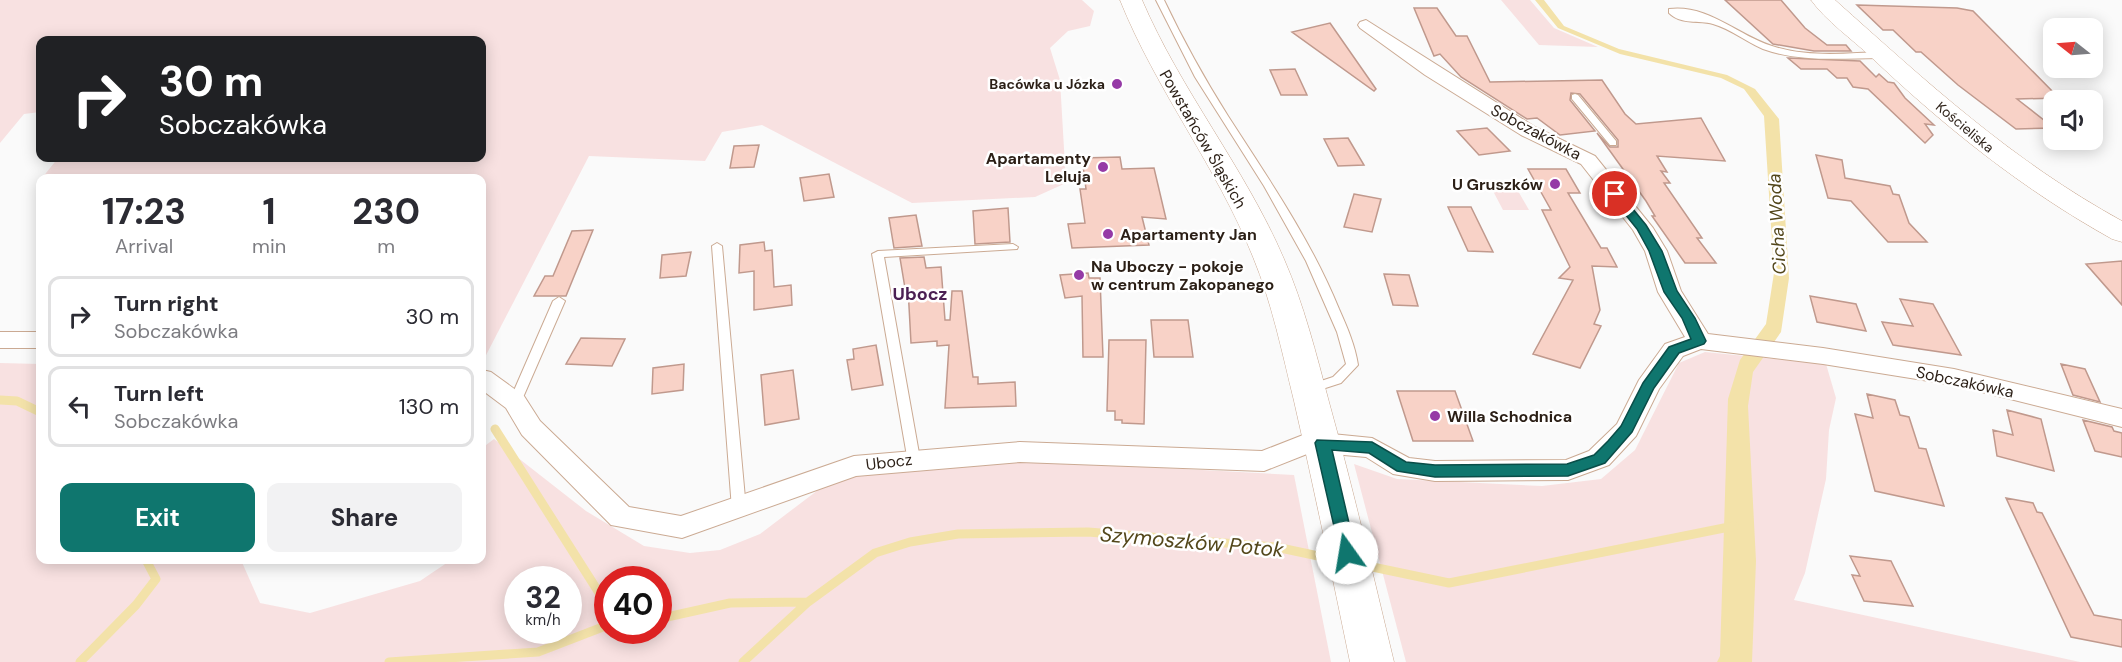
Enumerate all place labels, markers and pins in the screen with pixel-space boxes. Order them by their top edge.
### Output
place label: Bacówka u Józka [989,75,1105,93]
marker: Bacówka u Józka [1110,77,1124,91]
place label: Apartamenty Leluja [986,148,1091,187]
marker: Apartamenty Leluja [1096,160,1110,174]
pin [1589,168,1640,219]
place label: U Gruszków [1452,174,1543,195]
marker: U Gruszków [1548,177,1562,191]
place label: Apartamenty Jan [1120,224,1257,245]
marker: Apartamenty Jan [1101,227,1115,241]
place label: Na Uboczy - pokoje w centrum Zakopanego [1091,256,1274,295]
marker: Na Uboczy - pokoje w centrum Zakopanego [1072,268,1086,282]
place label: Willa Schodnica [1447,406,1572,427]
marker: Willa Schodnica [1428,409,1442,423]

